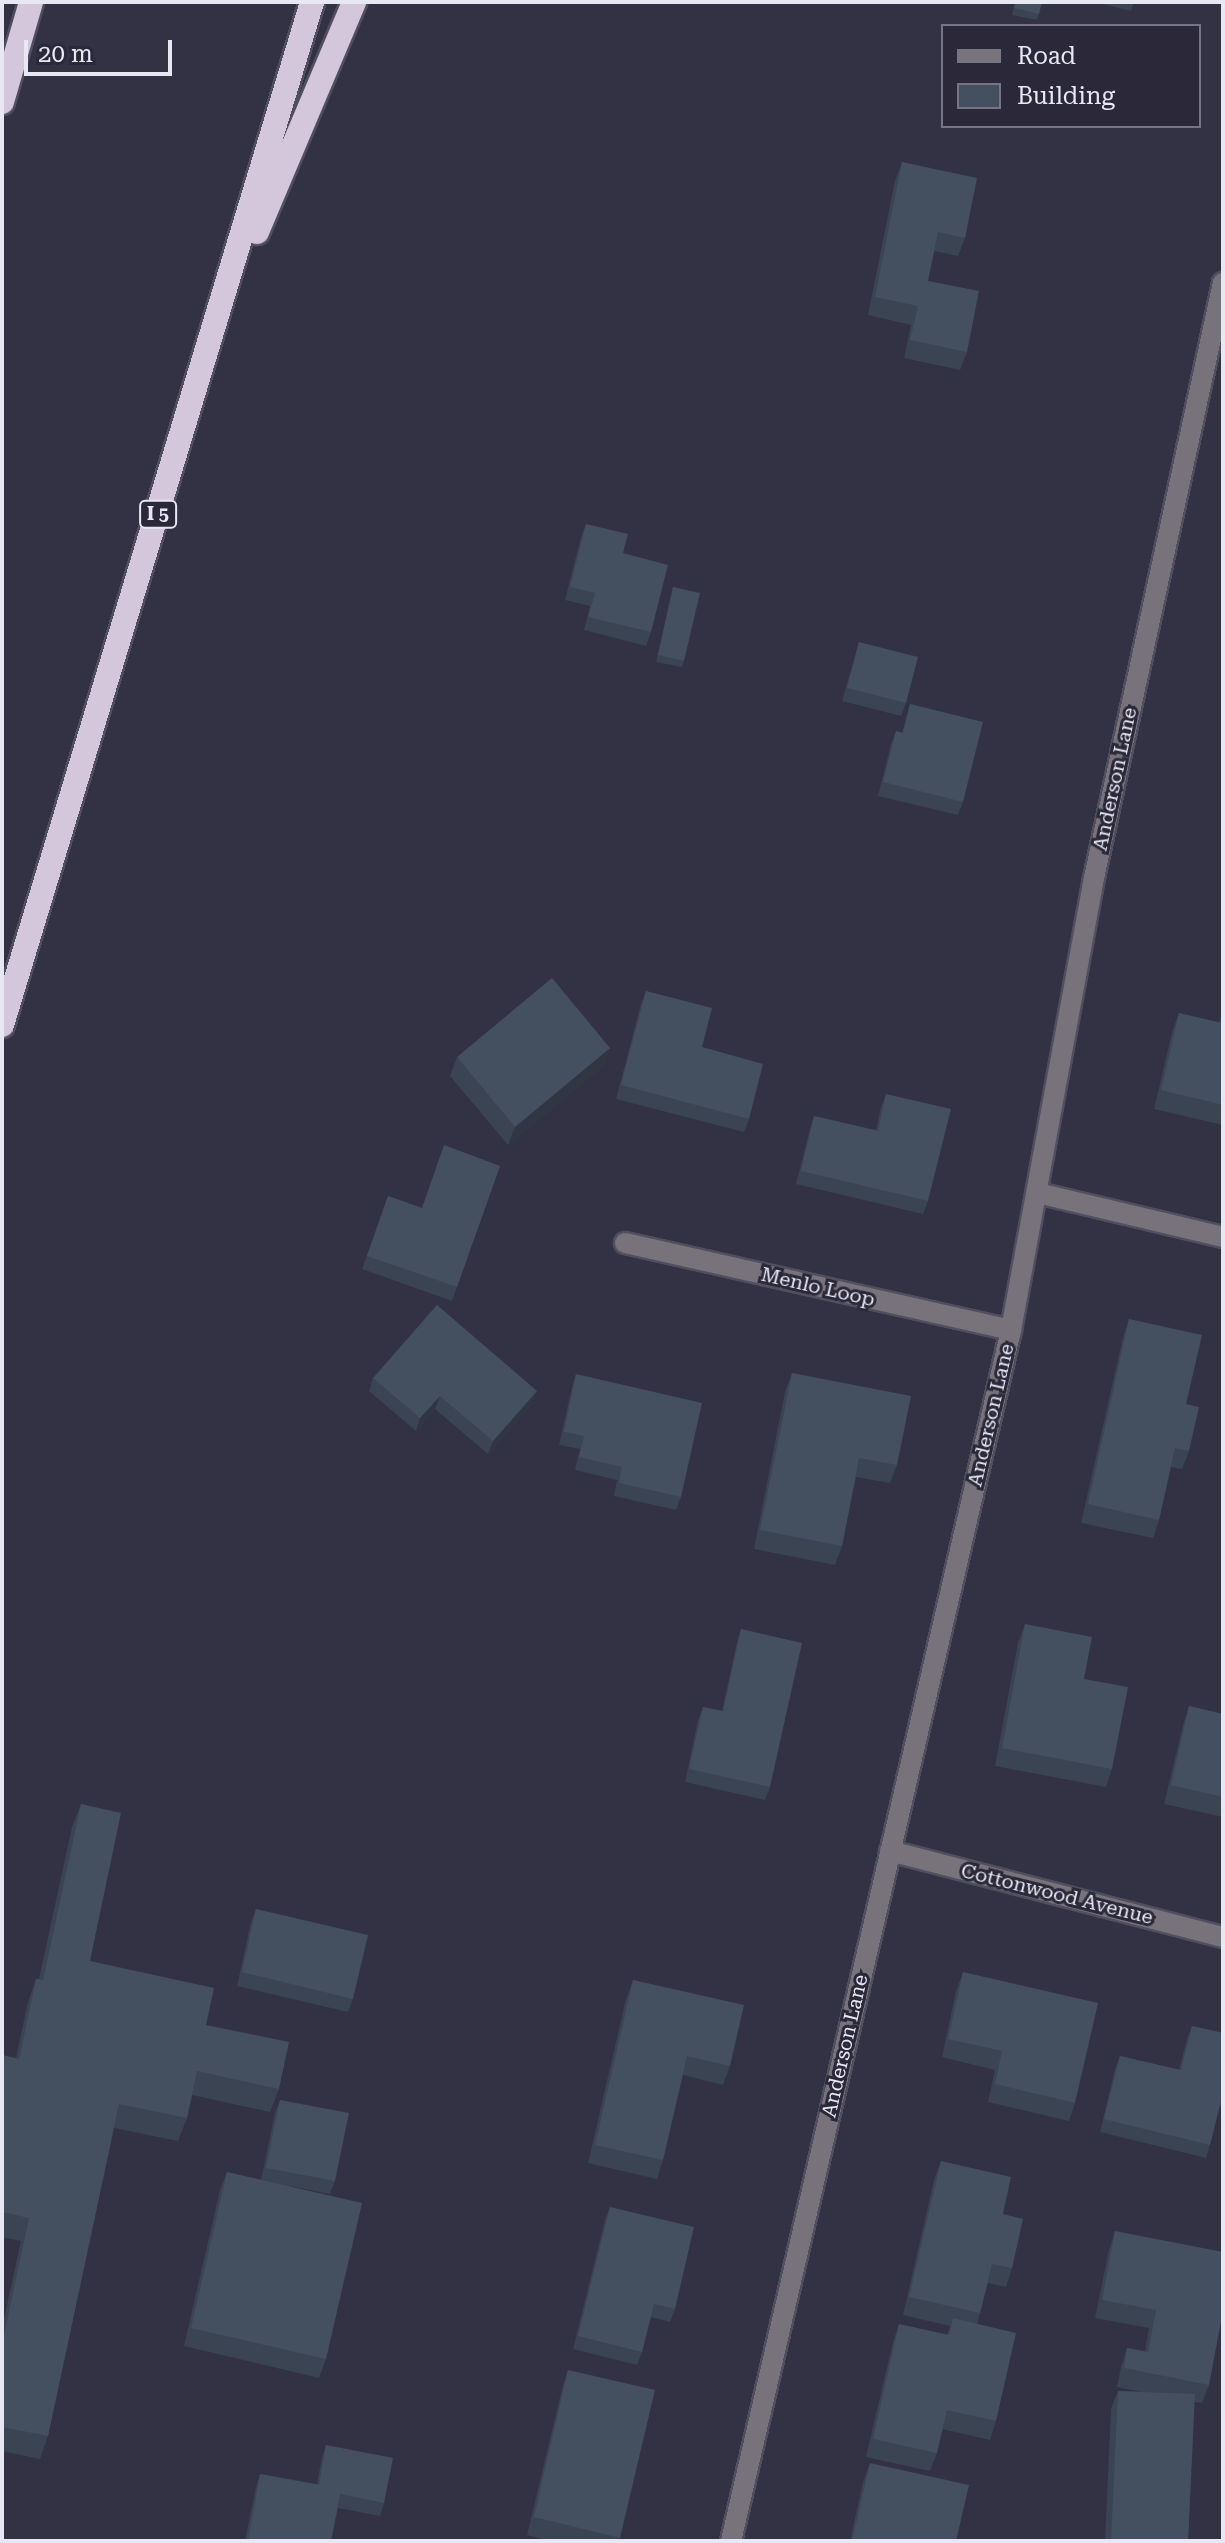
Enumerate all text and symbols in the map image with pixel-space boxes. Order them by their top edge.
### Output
scale bar [28,24,176,74]
legend [941,24,1201,128]
text: 20 m [38,40,93,68]
text: Road [1017,42,1076,70]
text: Building [1017,82,1115,110]
road number: I 5 [138,500,178,528]
street label: Anderson Lane [1088,705,1142,853]
street label: Menlo Loop [759,1262,877,1312]
street label: Anderson Lane [963,1341,1019,1489]
street label: Cottonwood Avenue [959,1859,1155,1929]
street label: Anderson Lane [817,1972,873,2120]

